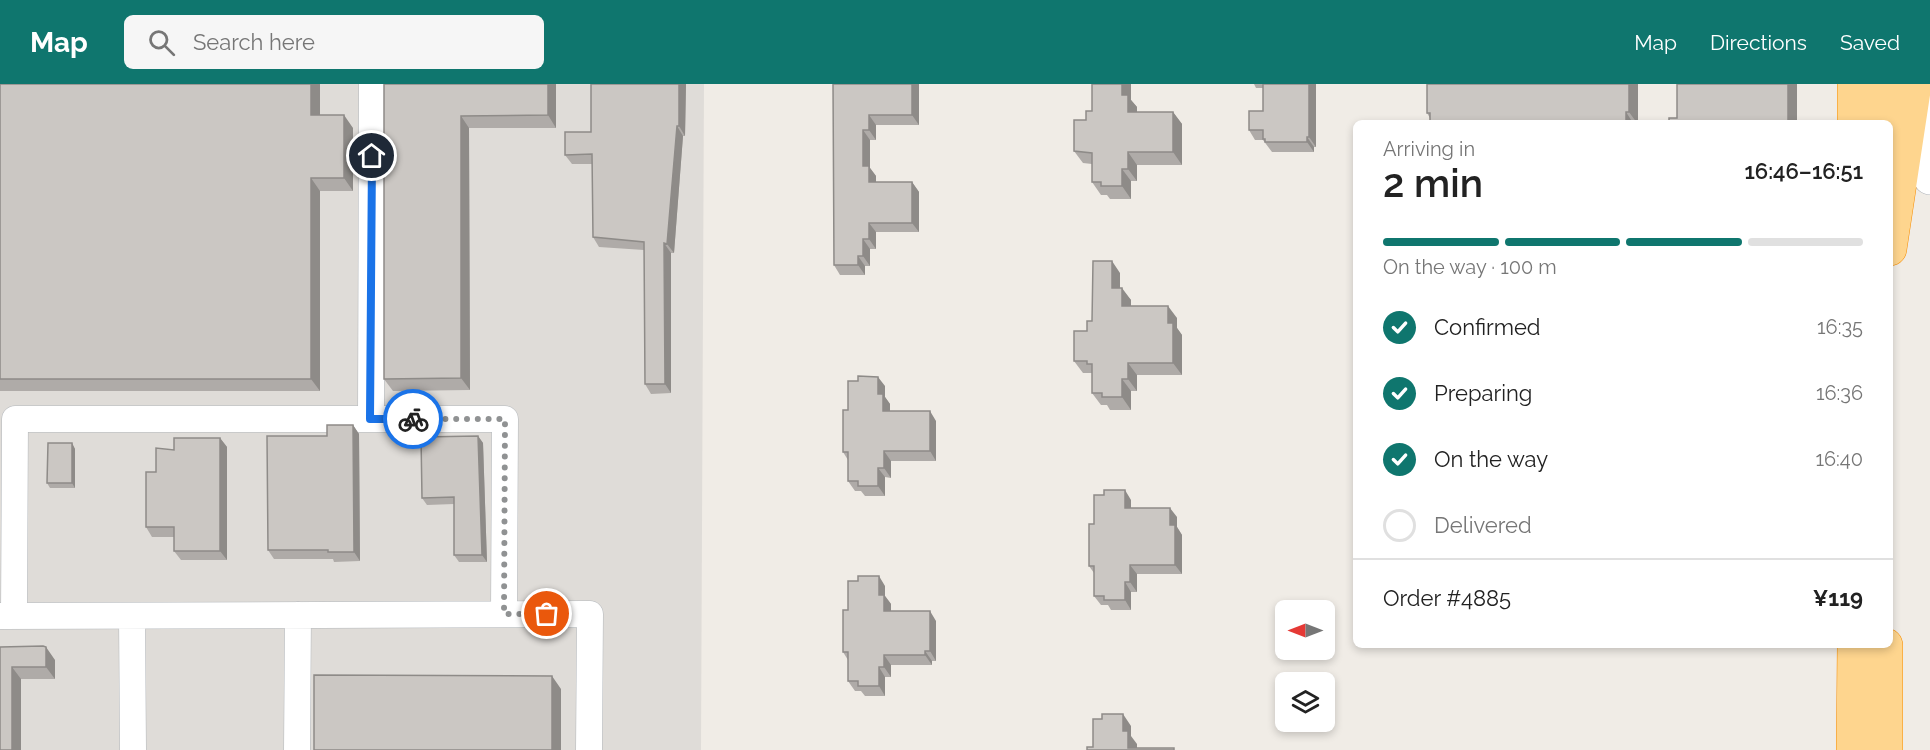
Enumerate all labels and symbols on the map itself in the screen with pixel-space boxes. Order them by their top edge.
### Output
pin [346,130,397,181]
courier [383,389,443,449]
pin [521,588,572,639]
north arrow [1275,600,1335,660]

